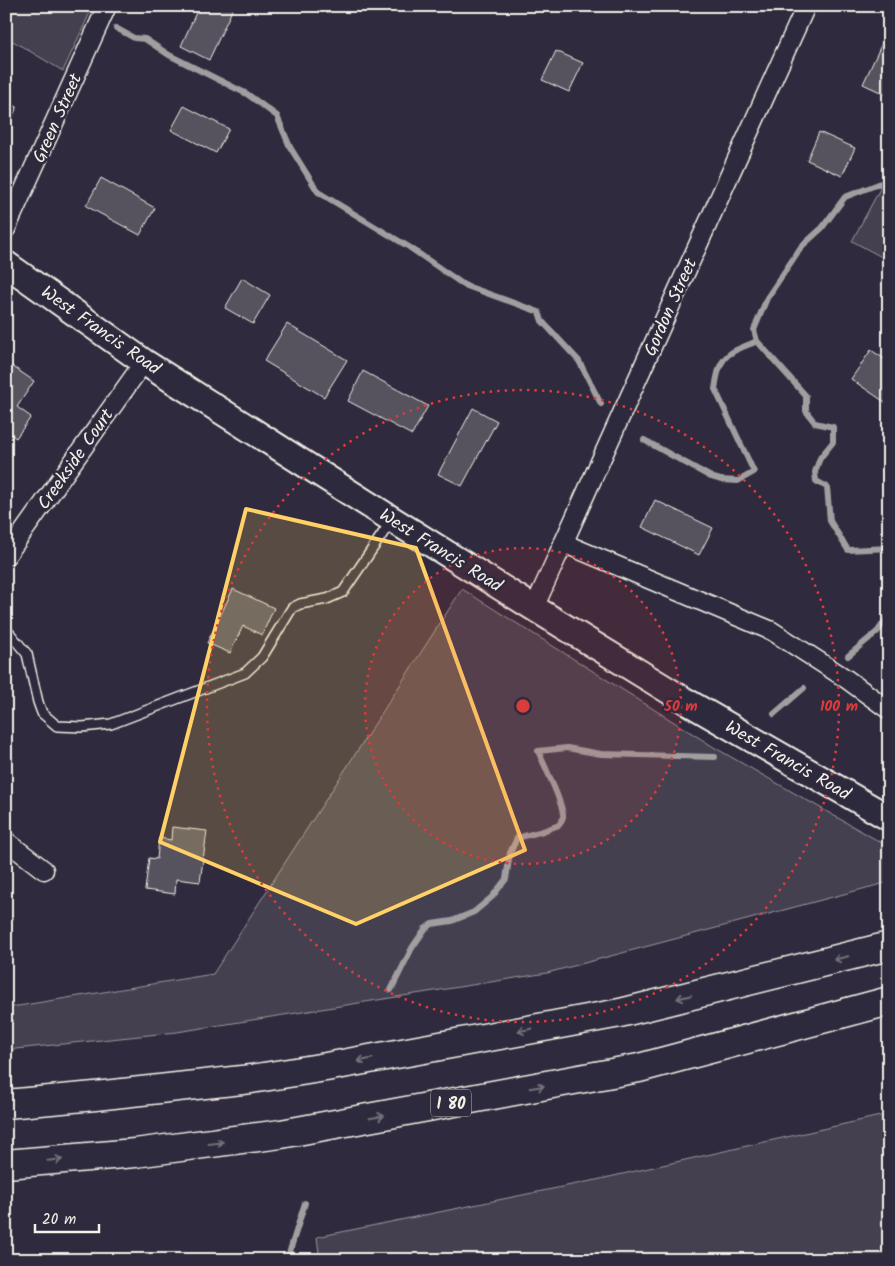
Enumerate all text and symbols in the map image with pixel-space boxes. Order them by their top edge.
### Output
street label: Green Street [26,68,91,168]
street label: Gordon Street [637,253,706,361]
street label: West Francis Road [34,279,167,384]
street label: Creekside Court [30,402,123,517]
street label: West Francis Road [373,502,508,601]
text: 50 m [663,695,698,719]
text: 100 m [820,695,858,719]
centre of rings [514,697,532,715]
street label: West Francis Road [719,714,856,810]
one-way arrow [834,954,850,963]
one-way arrow [676,993,692,1002]
one-way arrow [517,1026,533,1036]
one-way arrow [357,1056,373,1066]
one-way arrow [528,1082,544,1092]
road number: I 80 [431,1090,471,1116]
one-way arrow [368,1111,384,1121]
one-way arrow [208,1138,224,1148]
one-way arrow [47,1155,63,1164]
scale bar [35,1201,99,1233]
text: 20 m [42,1208,76,1232]

